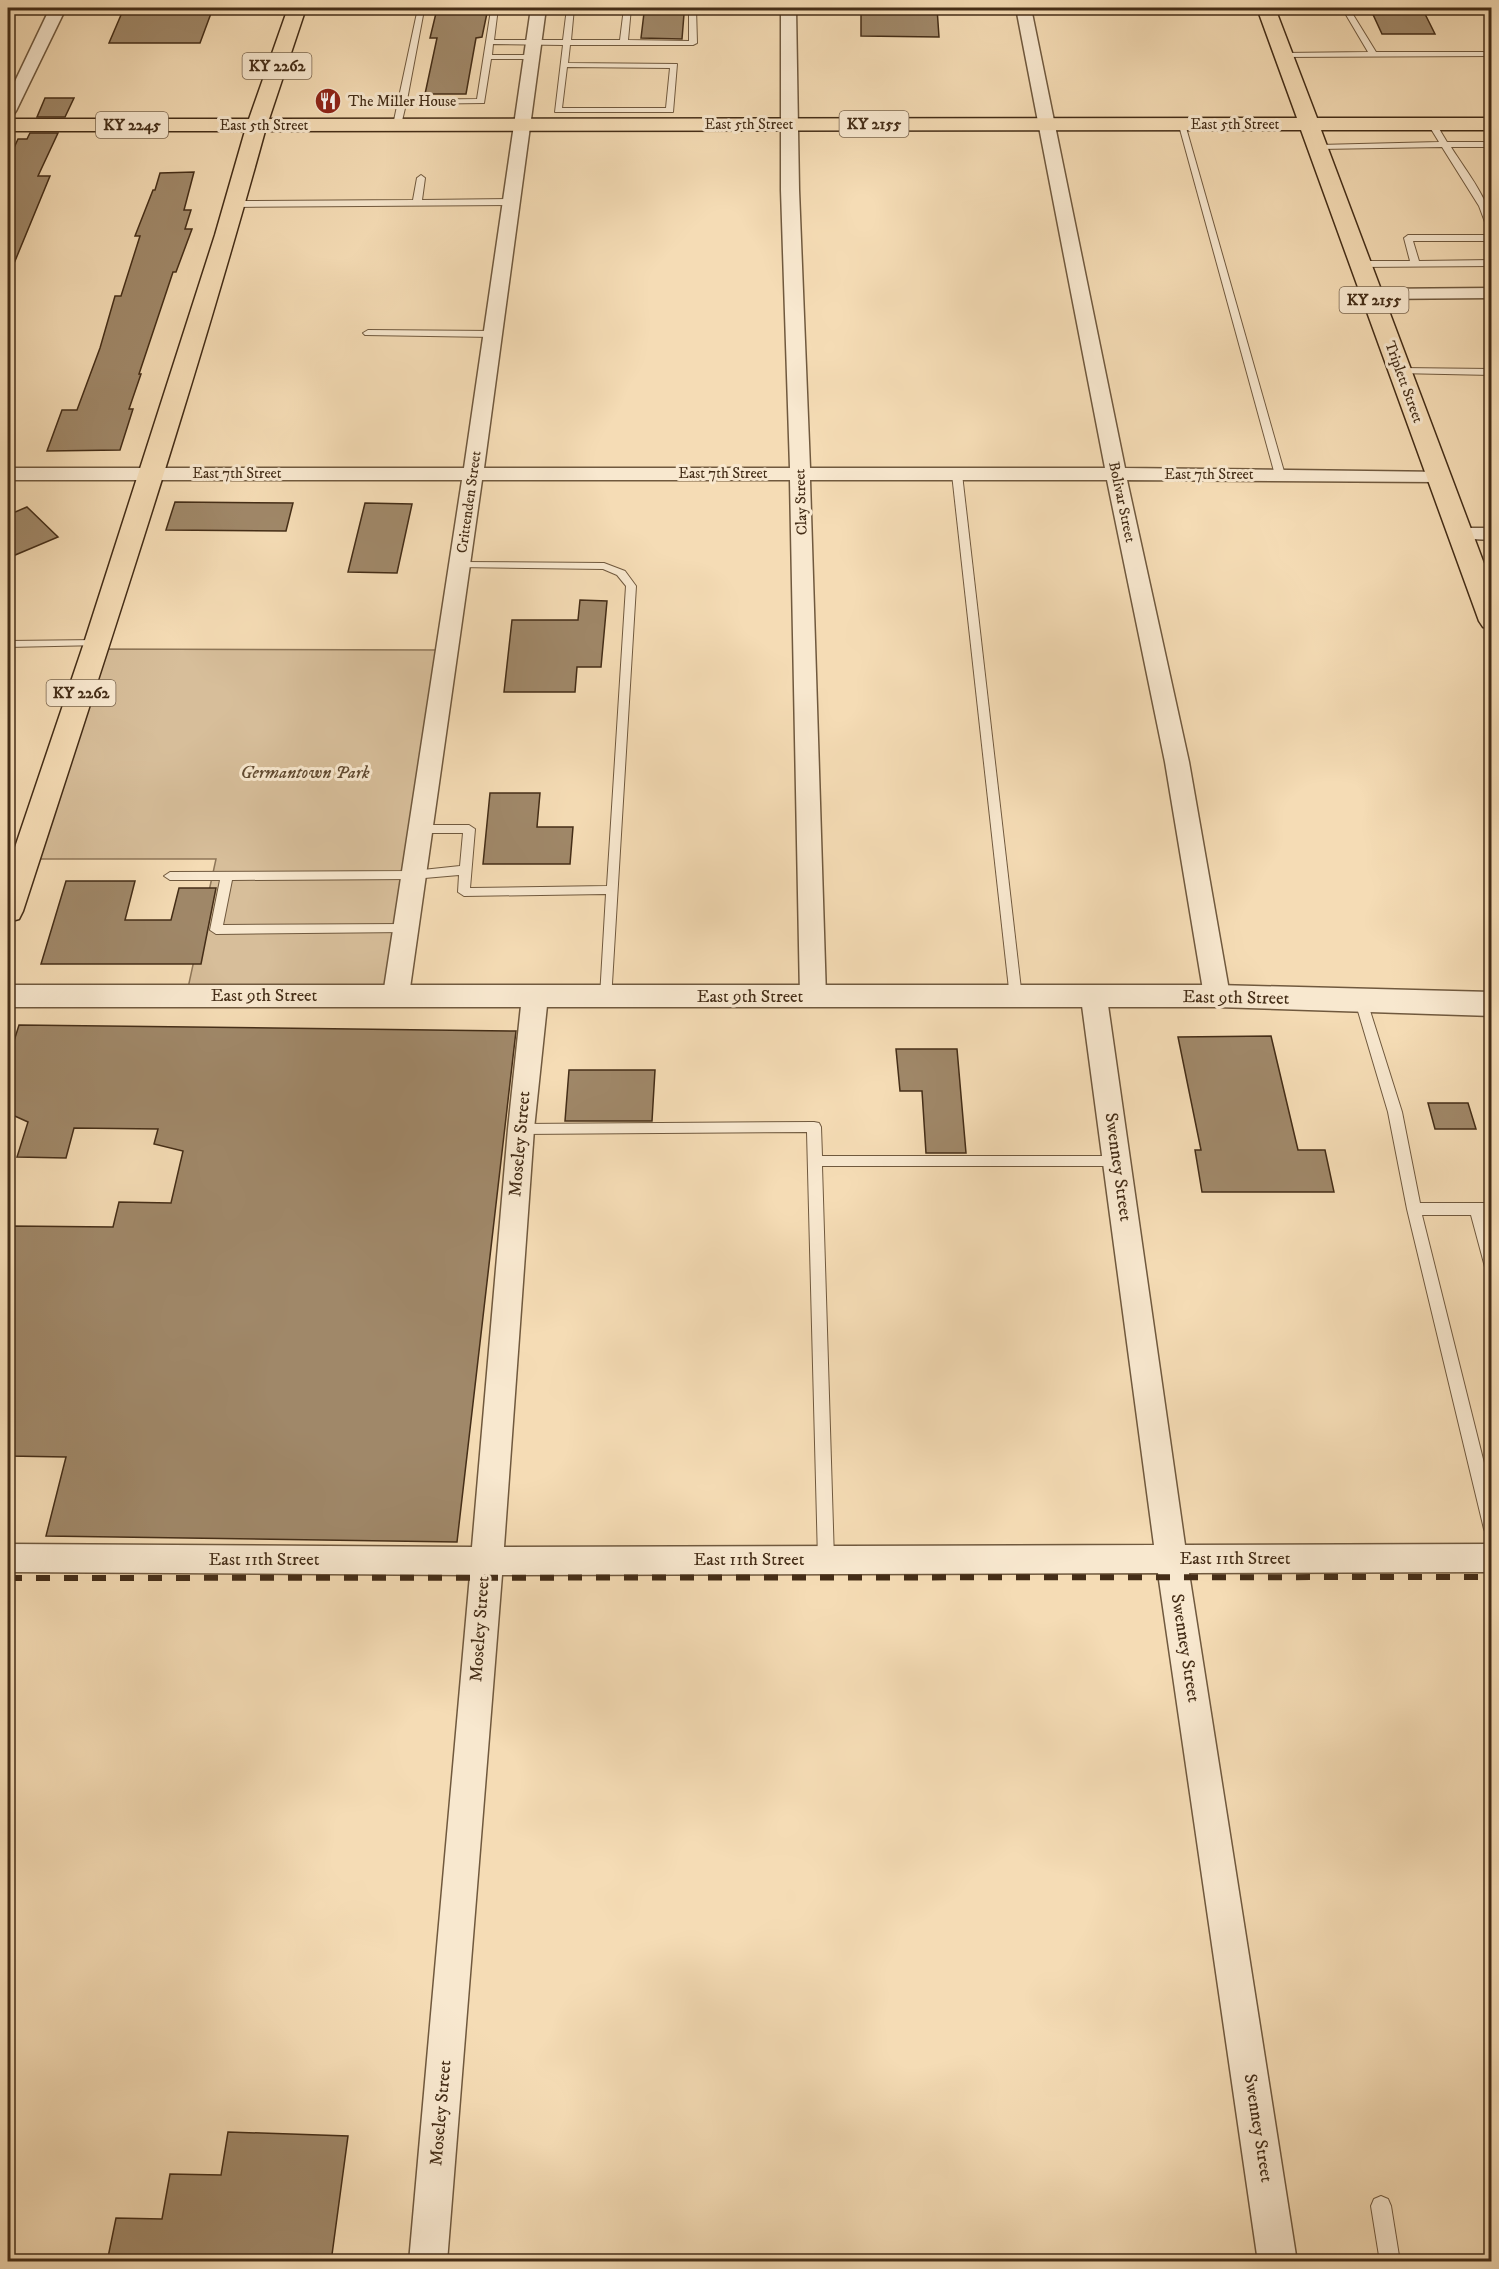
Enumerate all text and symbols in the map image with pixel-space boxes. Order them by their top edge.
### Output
road number: KY 2262 [242,53,312,79]
restaurant icon: The Miller House [313,86,343,116]
place label: The Miller House [348,92,456,111]
road number: KY 2155 [840,111,908,137]
road number: KY 2245 [96,112,168,138]
street label: East 5th Street [705,115,794,134]
street label: East 5th Street [1191,115,1280,134]
street label: East 5th Street [220,116,309,135]
road number: KY 2155 [1340,287,1408,313]
street label: Triplett Street [1380,338,1428,426]
street label: Crittenden Street [452,449,486,554]
street label: Bolivar Street [1104,460,1140,544]
street label: East 7th Street [192,464,282,483]
street label: East 7th Street [678,464,768,483]
street label: East 7th Street [1164,465,1254,484]
street label: Clay Street [790,468,812,536]
road number: KY 2262 [46,680,116,706]
park label: Germantown Park [240,762,370,784]
street label: East 9th Street [211,985,318,1007]
street label: East 9th Street [697,986,804,1008]
street label: East 9th Street [1182,986,1290,1010]
street label: Moseley Street [504,1090,536,1198]
street label: Swenney Street [1099,1111,1137,1223]
street label: East 11th Street [1180,1548,1291,1570]
street label: East 11th Street [209,1549,320,1571]
street label: East 11th Street [694,1549,805,1571]
street label: Moseley Street [465,1575,495,1683]
street label: Swenney Street [1166,1592,1204,1704]
street label: Moseley Street [425,2059,457,2167]
street label: Swenney Street [1239,2072,1277,2184]

